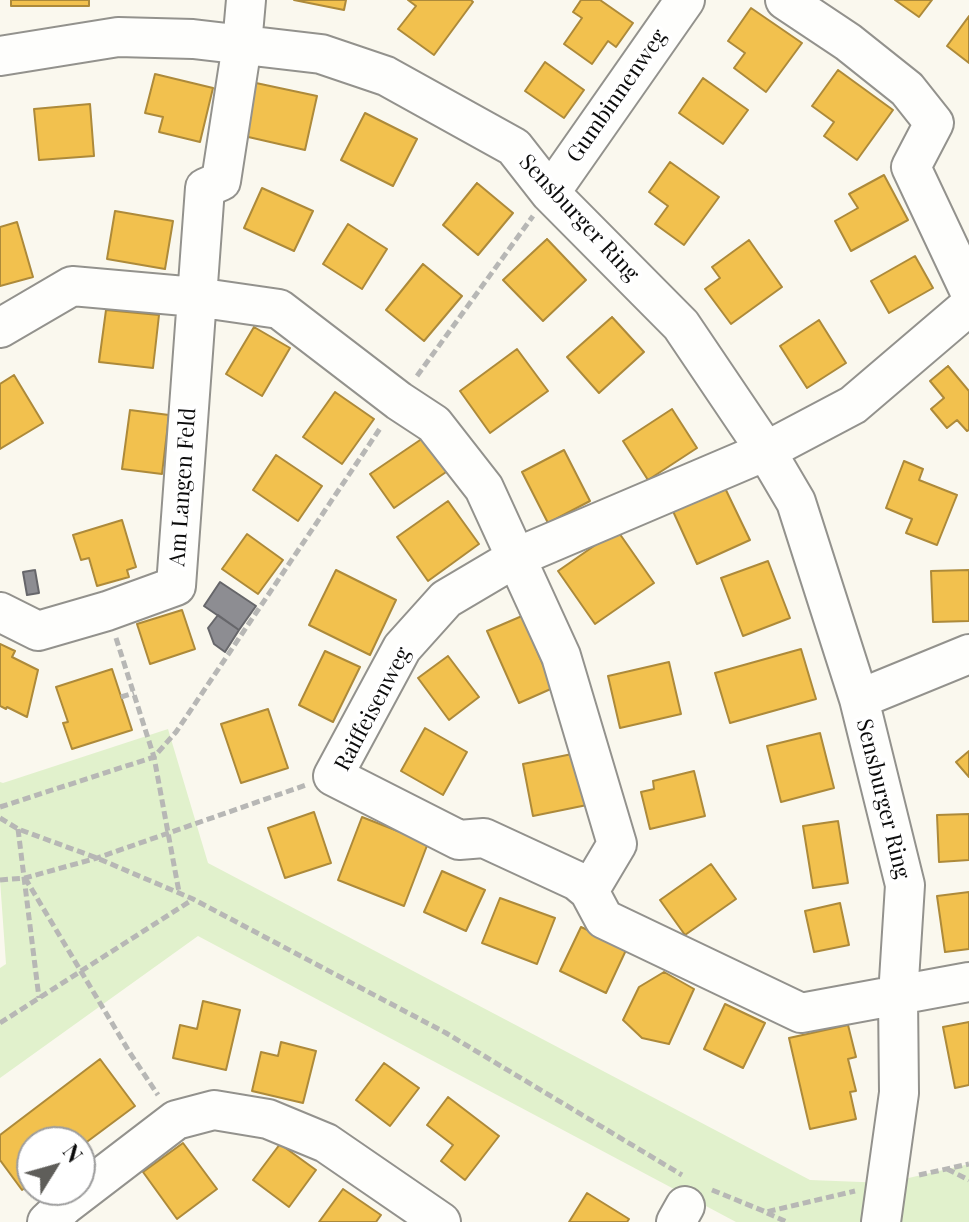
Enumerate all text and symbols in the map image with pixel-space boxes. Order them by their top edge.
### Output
street label: Gumbinnenweg [561,24,673,168]
street label: Sensburger Ring [513,149,645,287]
street label: Am Langen Feld [164,407,202,567]
street label: Raiffeisenweg [329,642,417,776]
street label: Sensburger Ring [850,716,916,882]
north arrow [16,1126,96,1206]
text: N [57,1137,90,1168]

